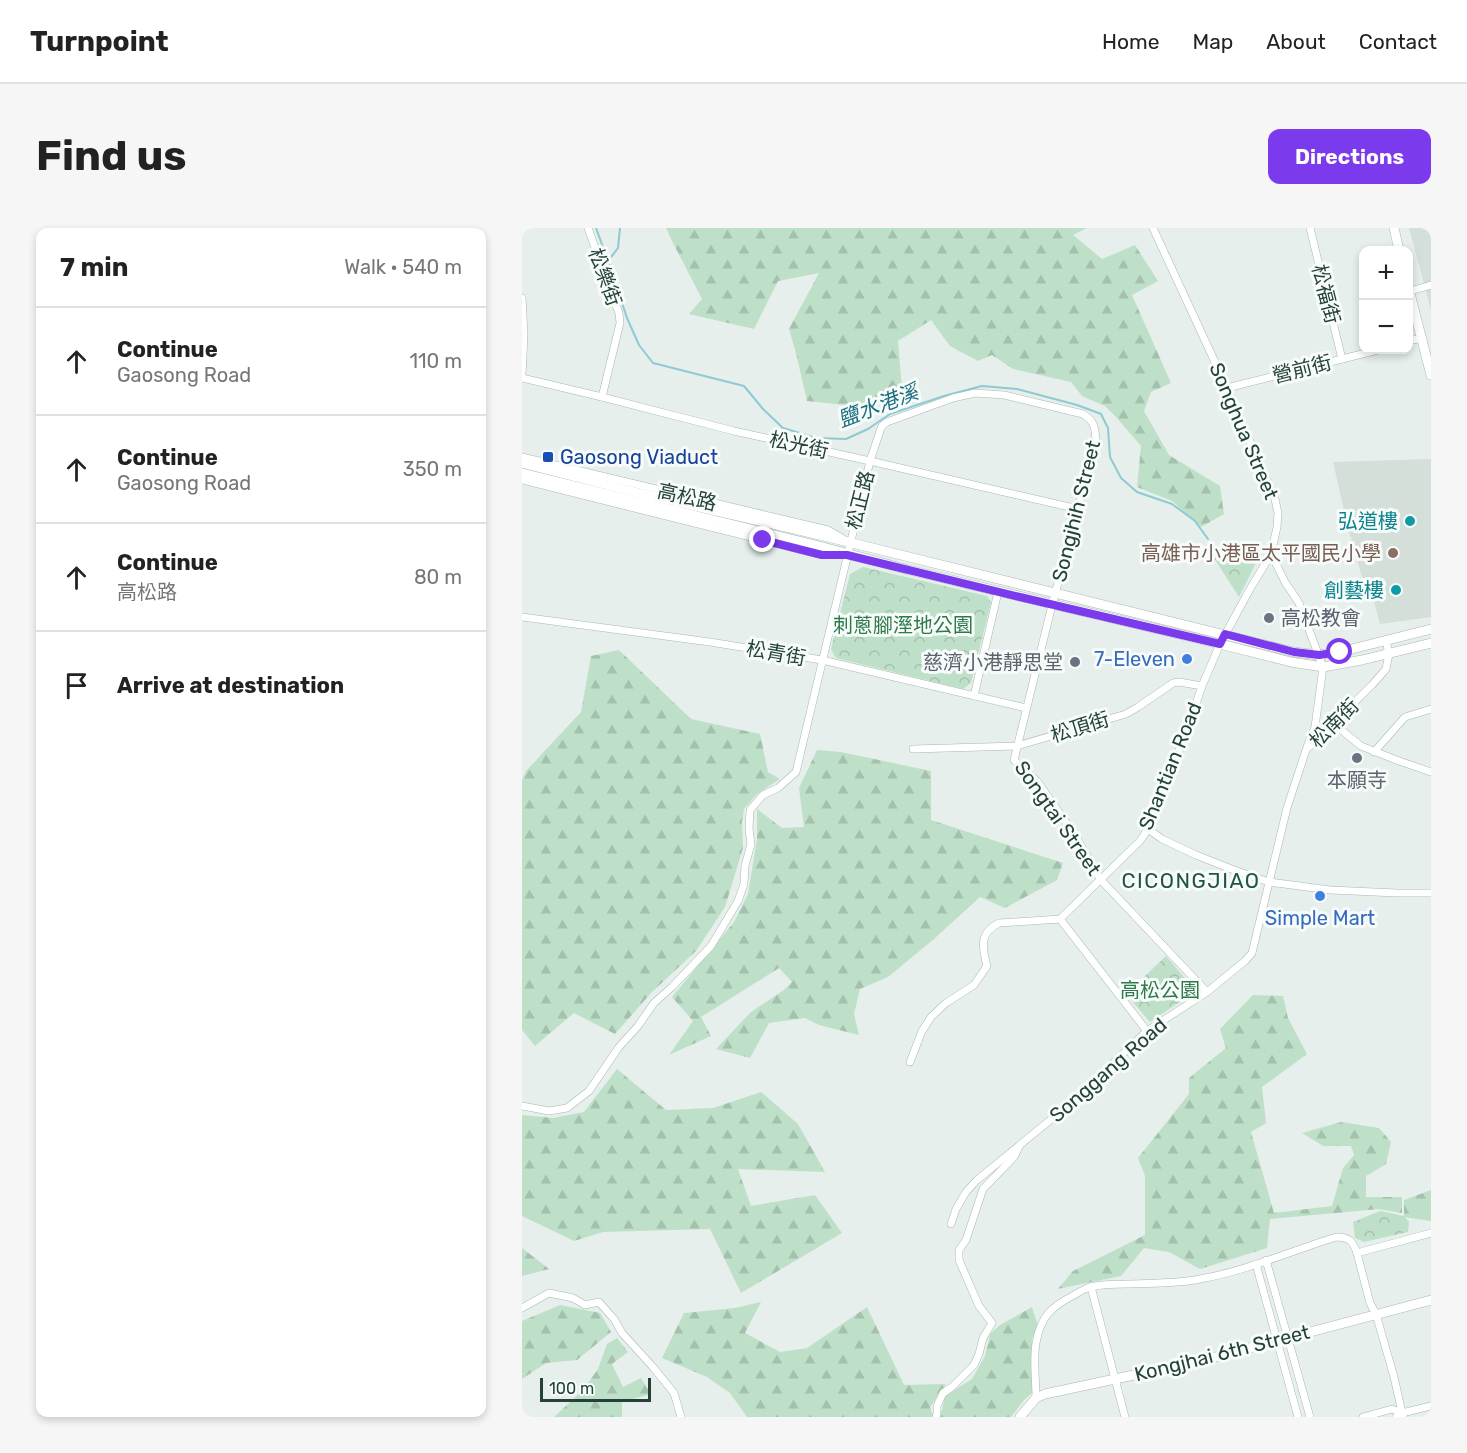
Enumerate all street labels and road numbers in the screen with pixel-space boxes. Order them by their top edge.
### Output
street label: 松樂街 [583,245,627,309]
street label: 松福街 [1307,262,1345,326]
street label: 營前街 [1270,350,1334,388]
street label: Songhua Street [1204,359,1284,503]
street label: 松光街 [767,427,831,463]
street label: Songjhih Street [1047,438,1105,584]
street label: 松正路 [841,468,879,532]
street label: 高松路 [655,479,719,515]
street label: 松青街 [744,636,808,670]
street label: 松南街 [1304,693,1364,753]
street label: Shantian Road [1133,699,1207,833]
street label: 松頂街 [1048,707,1112,747]
street label: Songtai Street [1010,756,1106,880]
street label: Songgang Road [1045,1013,1171,1127]
street label: Kongjhai 6th Street [1132,1320,1312,1386]

